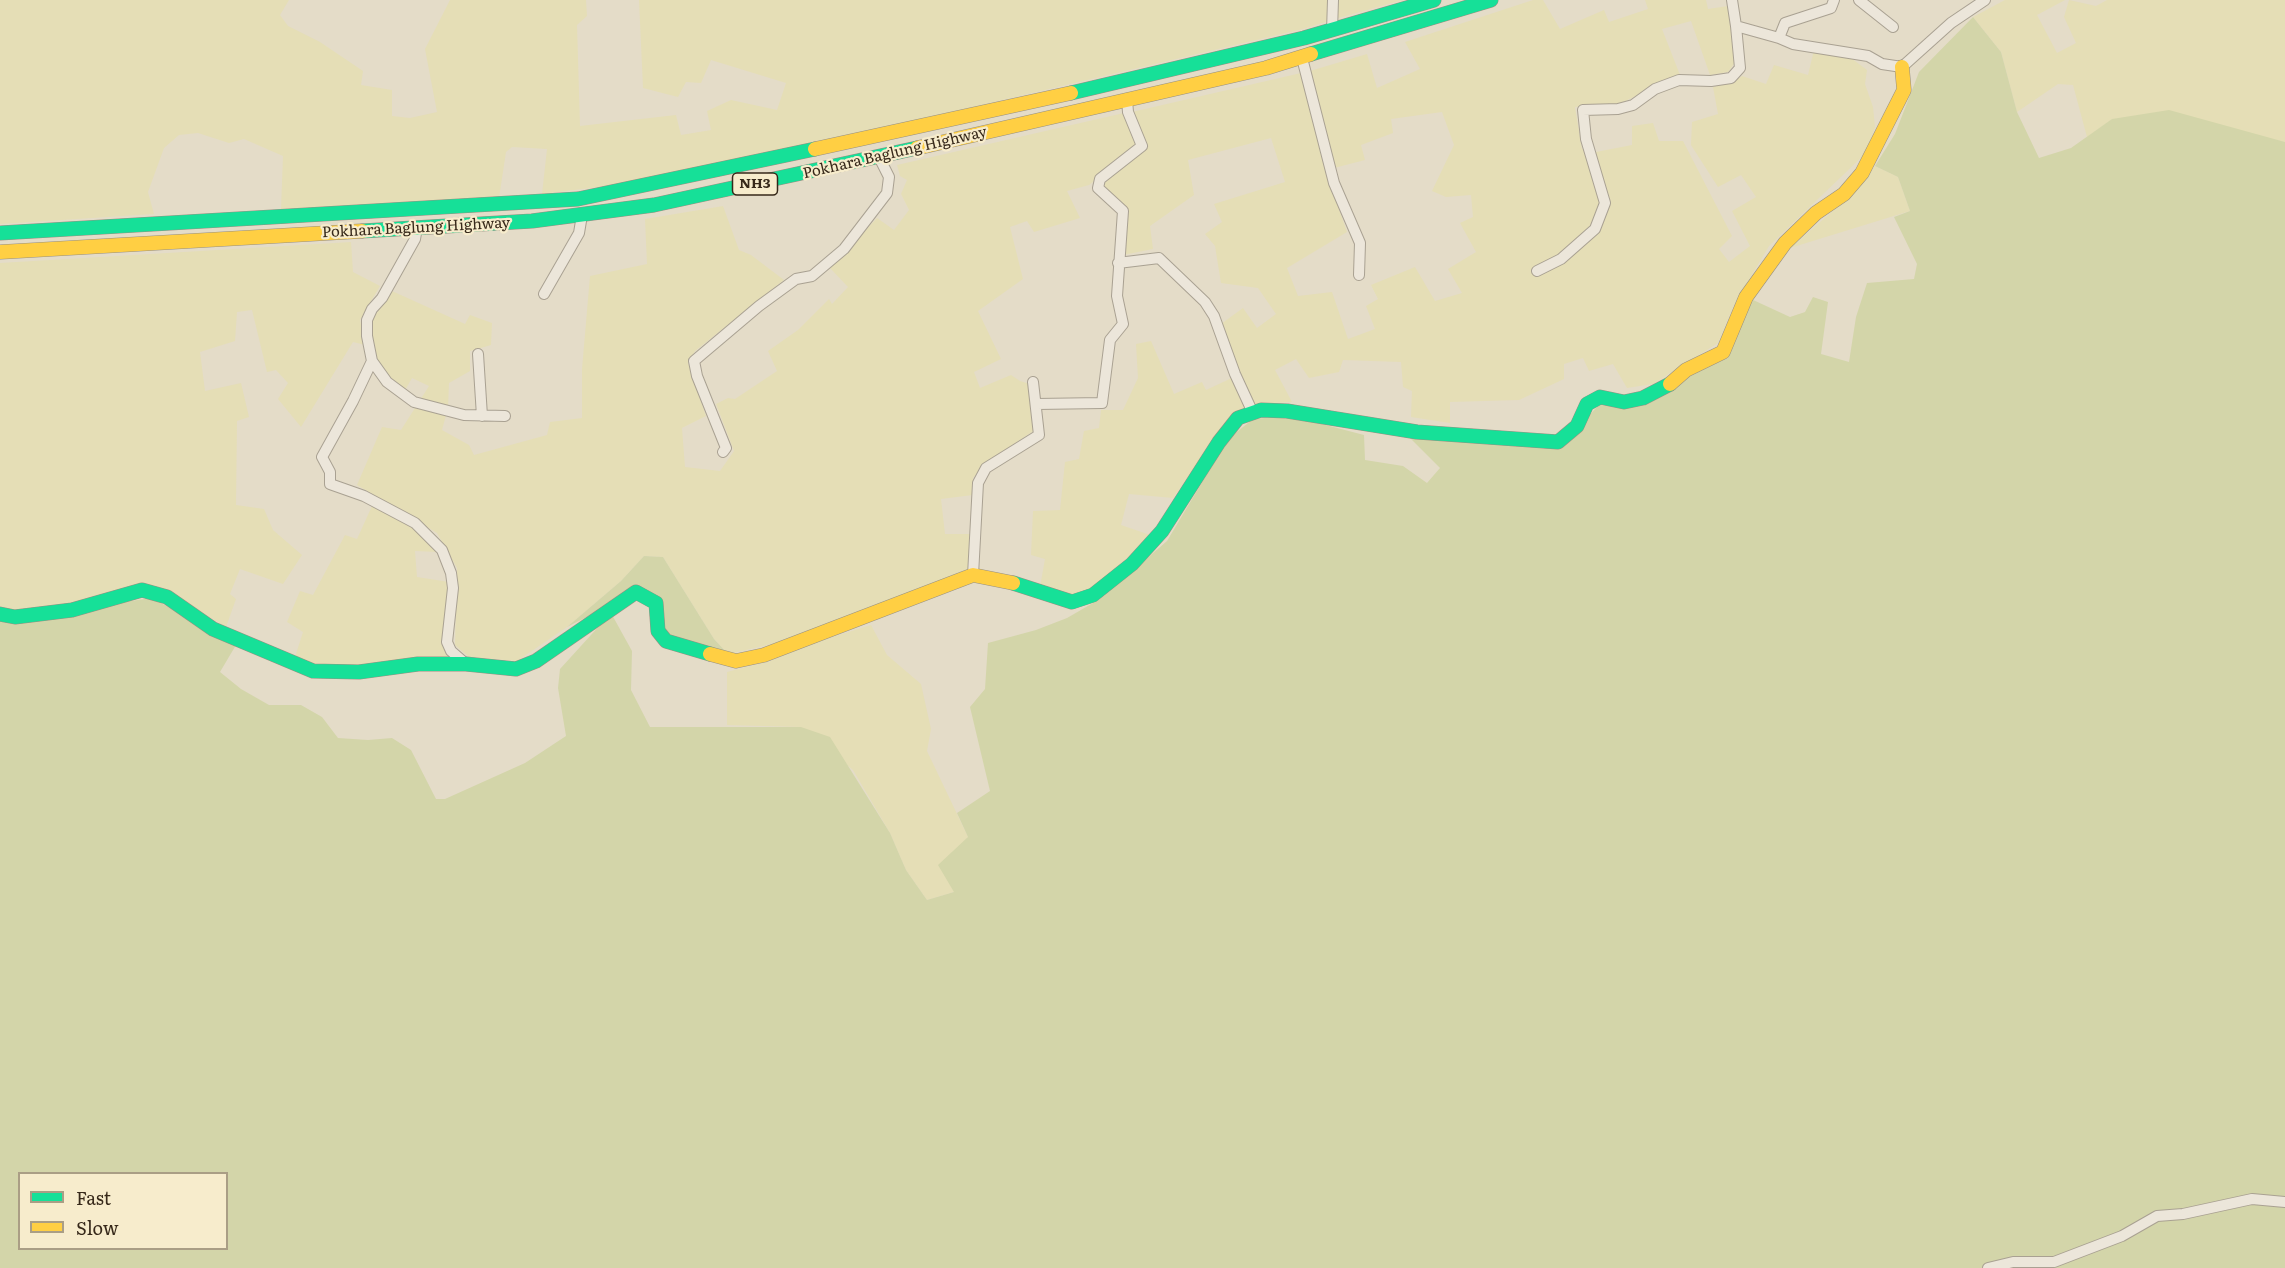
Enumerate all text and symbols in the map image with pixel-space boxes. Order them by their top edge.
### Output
street label: Pokhara Baglung Highway [801,123,989,183]
road number: NH3 [732,173,777,195]
street label: Pokhara Baglung Highway [321,214,511,242]
legend [18,1172,228,1250]
text: Fast [76,1184,111,1211]
text: Slow [76,1214,118,1241]

